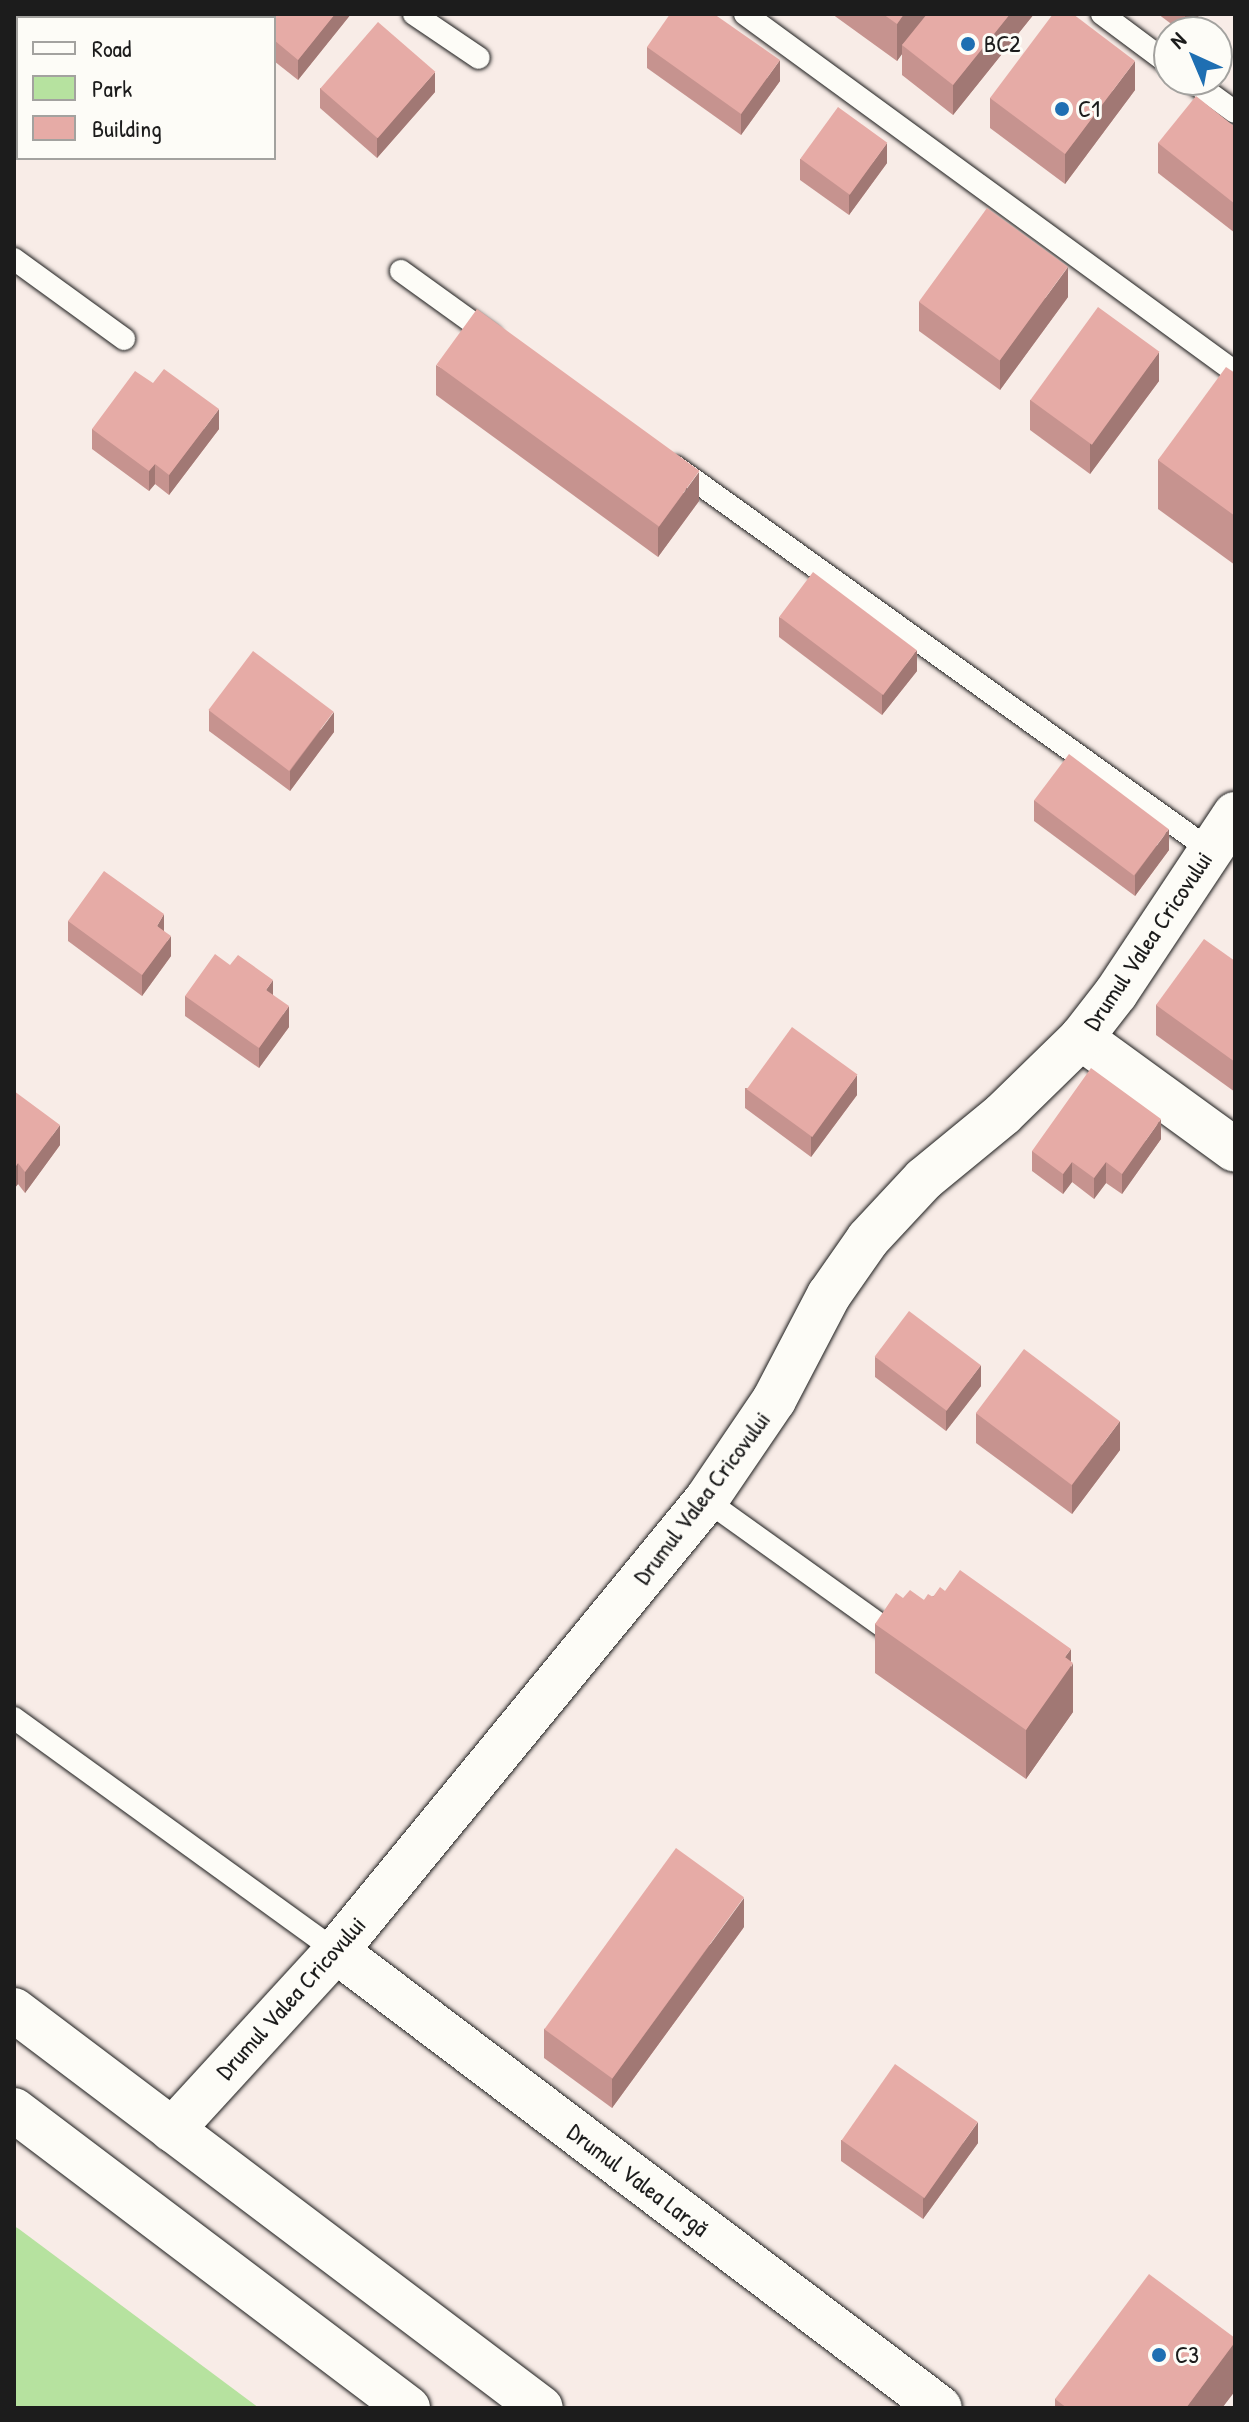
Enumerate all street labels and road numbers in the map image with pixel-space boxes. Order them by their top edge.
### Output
street label: Drumul Valea Cricovului [1078,846,1218,1036]
street label: Drumul Valea Cricovului [628,1406,776,1590]
street label: Drumul Valea Cricovului [210,1911,372,2085]
street label: Drumul Valea Largă [562,2117,714,2243]

